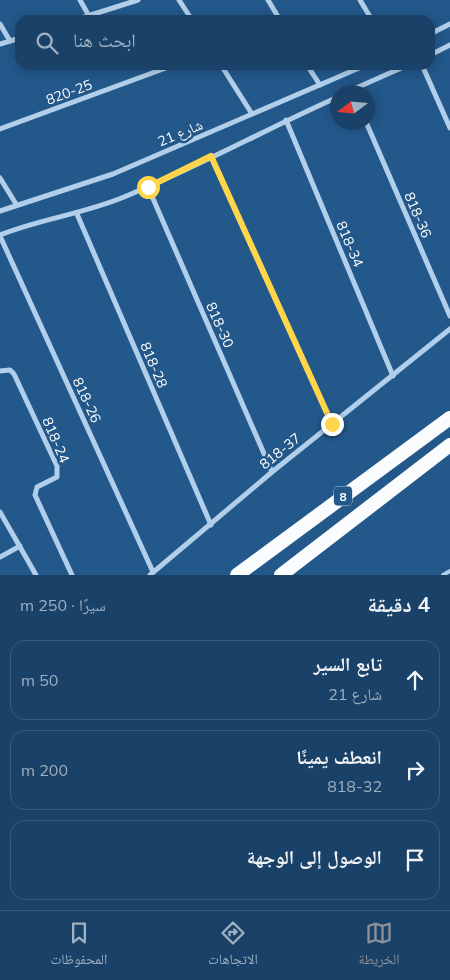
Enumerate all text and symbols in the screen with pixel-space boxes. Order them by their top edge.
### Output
search box [15,15,435,70]
text: ابحث هنا [73,28,136,52]
icon: search [33,29,61,57]
street label: 820-25 [43,75,95,109]
north arrow [330,85,375,130]
street label: شارع 21 [155,116,206,151]
route start [137,176,160,199]
street label: 818-36 [400,189,436,241]
street label: 818-34 [332,218,368,270]
street label: 818-30 [202,299,238,351]
street label: 818-28 [136,339,172,391]
street label: 818-26 [69,374,105,426]
route end [321,413,344,436]
street label: 818-24 [38,414,74,466]
street label: 818-37 [256,429,304,473]
road number: 8 [334,486,352,506]
text: 4 دقيقة [368,591,430,617]
text: سيرًا · 250 m [20,595,106,615]
text: تابع السير [313,652,382,676]
icon: ahead [401,666,429,694]
text: 50 m [21,670,58,690]
text: شارع 21 [328,684,382,704]
text: انعطف يمينًا [296,745,382,769]
icon: right [401,756,429,784]
text: 200 m [21,760,68,780]
text: 818-32 [327,776,382,796]
text: الوصول إلى الوجهة [247,845,382,869]
icon: arrive [401,846,429,874]
tab: المحفوظات [50,919,107,973]
tab: الاتجاهات [208,919,258,973]
tab: الخريطة [358,919,400,973]

